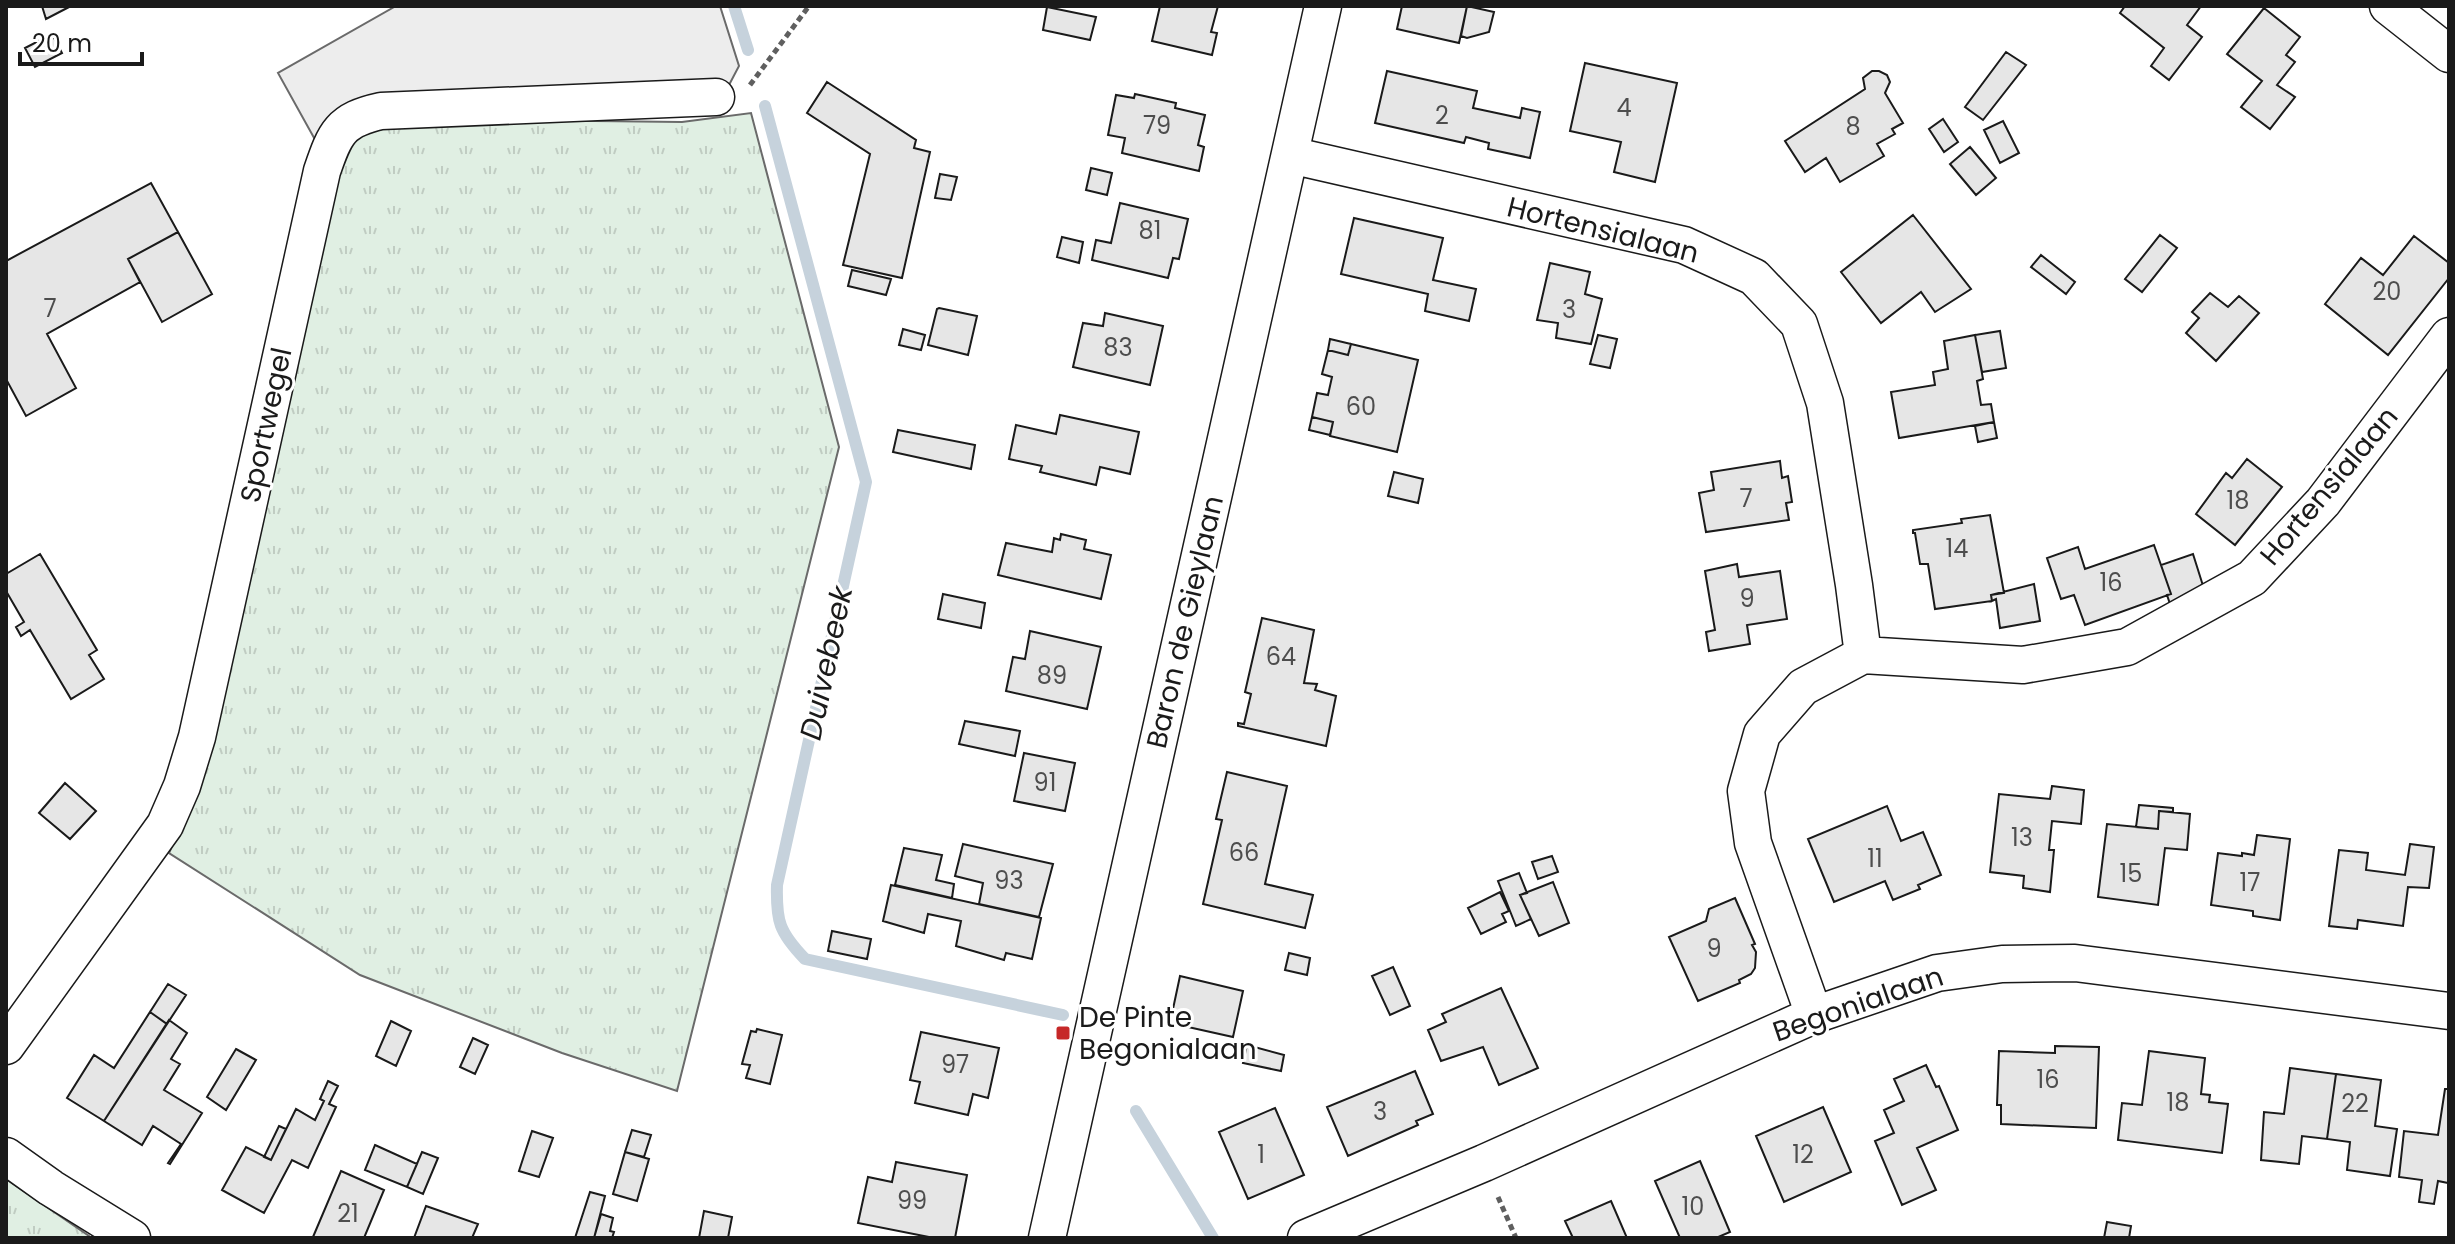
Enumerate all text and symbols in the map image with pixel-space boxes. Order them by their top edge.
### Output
scale bar [20,16,142,66]
text: 20 m [32,27,92,60]
house number: 4 [1616,91,1632,124]
house number: 2 [1435,99,1449,132]
house number: 79 [1143,109,1171,142]
house number: 8 [1845,110,1861,143]
street label: Hortensialaan [1503,187,1703,273]
house number: 81 [1139,214,1161,247]
house number: 20 [2373,275,2401,308]
house number: 7 [43,292,57,325]
house number: 3 [1562,293,1576,326]
house number: 83 [1103,331,1133,364]
street label: Sportwegel [231,344,301,506]
house number: 60 [1346,390,1376,423]
street label: Hortensialaan [2251,398,2407,574]
house number: 7 [1739,482,1753,515]
house number: 18 [2227,484,2249,517]
street label: Baron de Gieylaan [1137,492,1233,752]
house number: 14 [1946,532,1968,565]
house number: 16 [2100,566,2122,599]
water label: Duivebeek [789,581,864,744]
house number: 9 [1739,582,1755,615]
house number: 64 [1266,640,1296,673]
house number: 89 [1037,659,1067,692]
house number: 91 [1034,766,1056,799]
house number: 13 [2011,821,2033,854]
house number: 66 [1229,836,1259,869]
house number: 11 [1867,842,1883,875]
house number: 15 [2120,857,2142,890]
house number: 93 [994,864,1024,897]
house number: 17 [2240,866,2260,899]
house number: 9 [1706,932,1722,965]
street label: Begonialaan [1768,957,1948,1051]
place label: De Pinte Begonialaan [1079,998,1257,1069]
marker: De Pinte Begonialaan [1054,1024,1072,1042]
house number: 97 [941,1048,969,1081]
house number: 16 [2037,1063,2059,1096]
house number: 18 [2167,1086,2189,1119]
house number: 22 [2341,1087,2369,1120]
house number: 3 [1373,1095,1387,1128]
house number: 1 [1257,1138,1265,1171]
house number: 12 [1792,1138,1814,1171]
house number: 99 [897,1184,927,1217]
house number: 10 [1682,1190,1704,1223]
house number: 21 [337,1197,359,1230]

